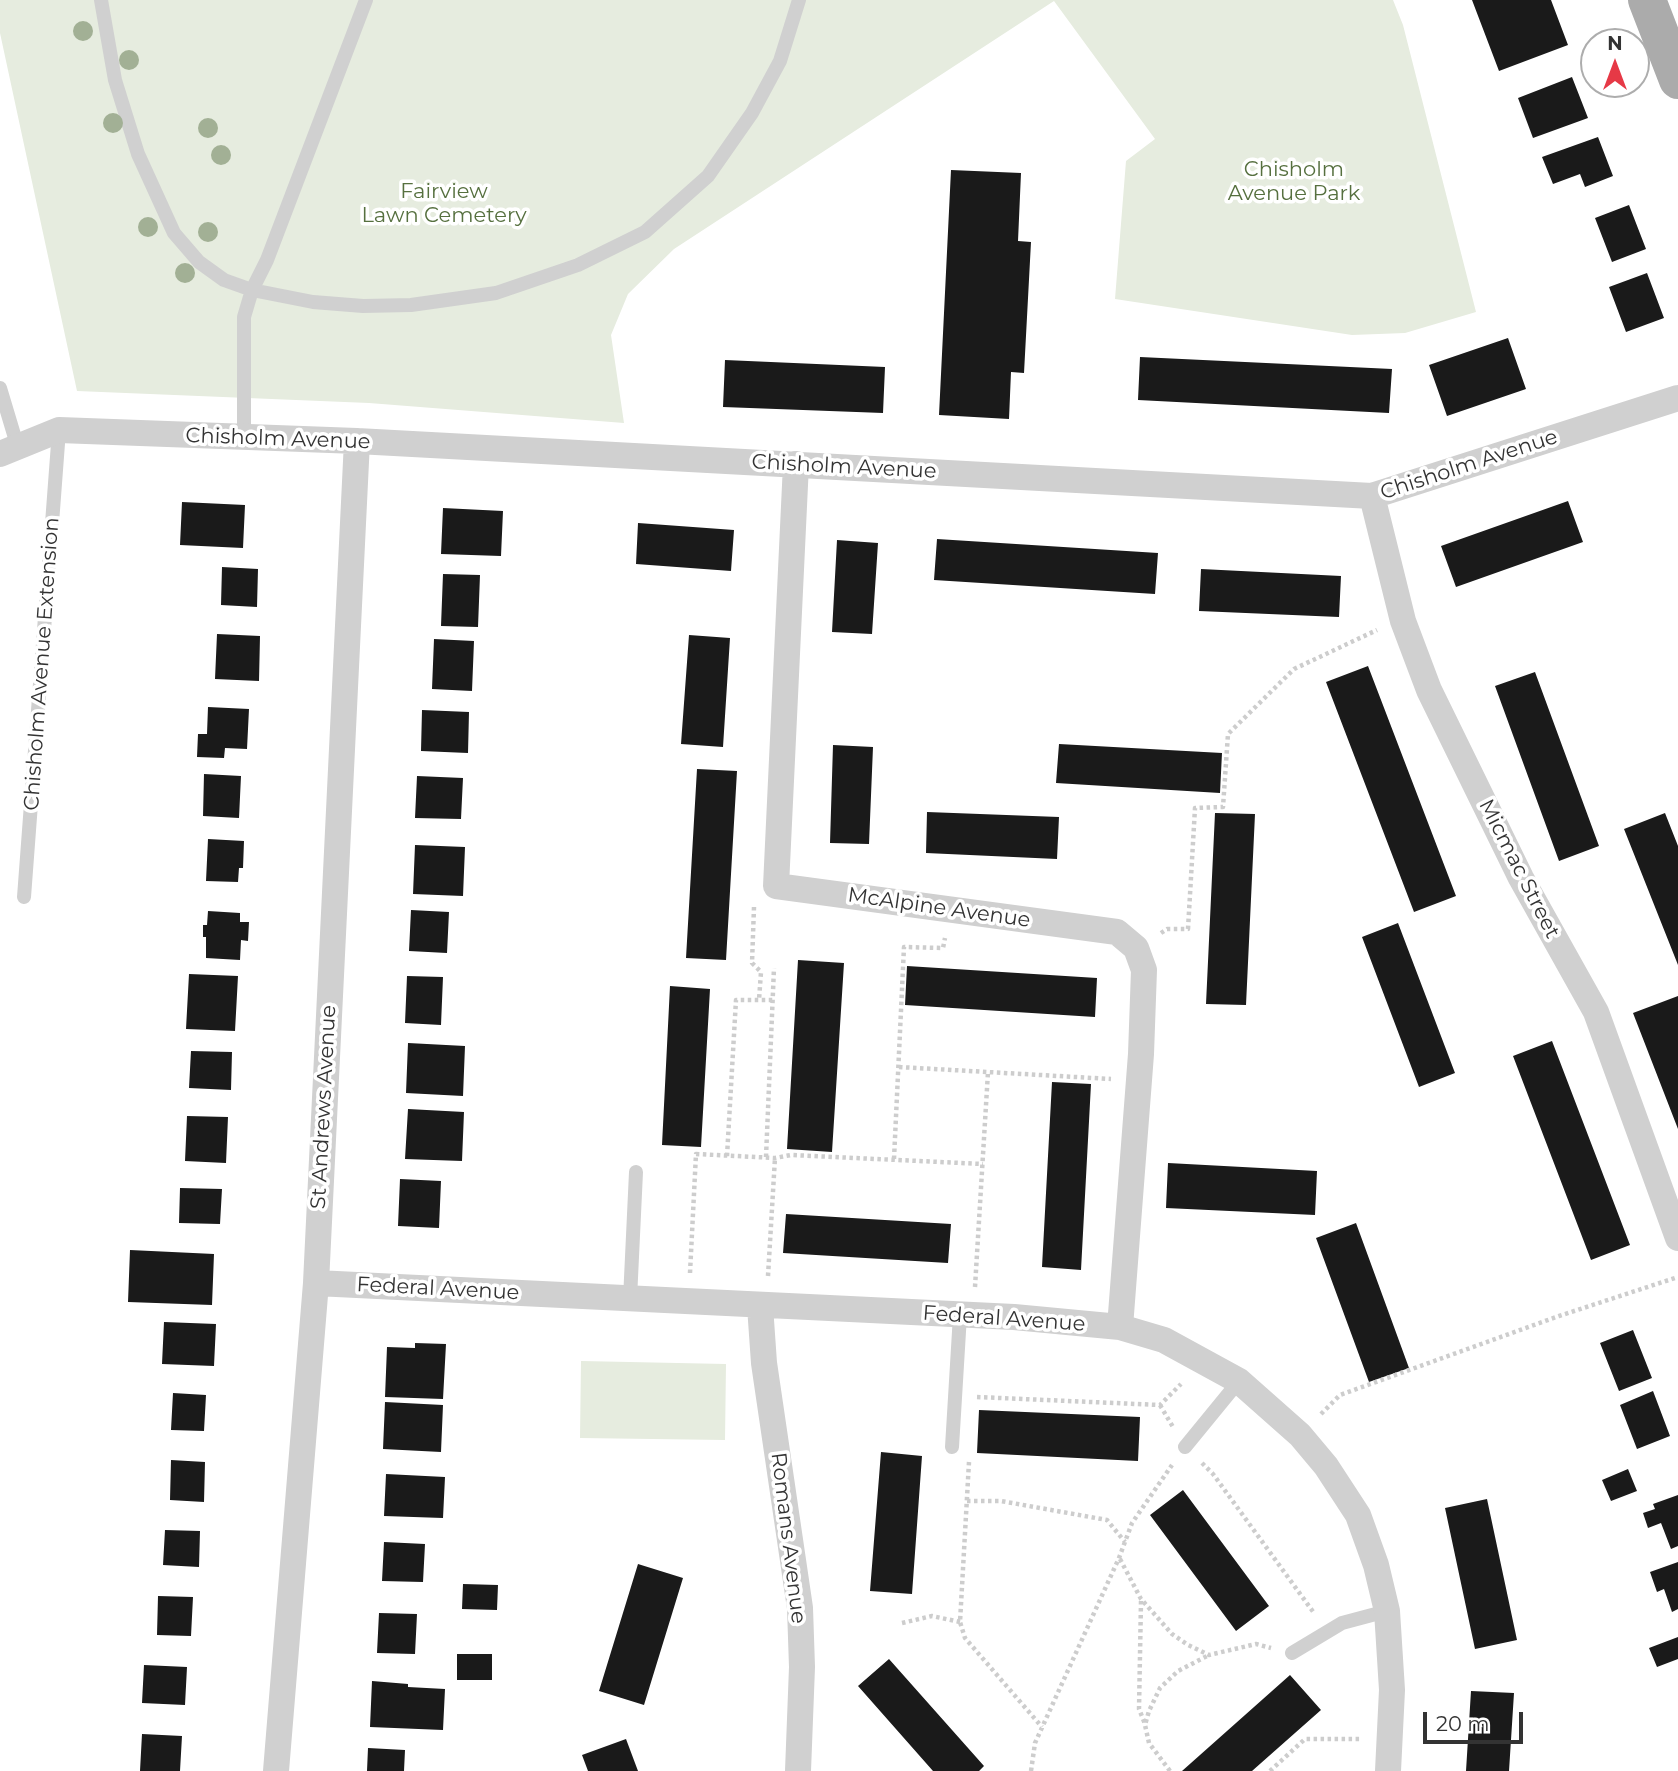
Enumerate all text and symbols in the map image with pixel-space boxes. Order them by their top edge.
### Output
north arrow [1580,28,1650,98]
text: N [1607,32,1623,55]
park label: Chisholm Avenue Park [1228,157,1360,207]
park label: Fairview Lawn Cemetery [361,179,527,229]
street label: Chisholm Avenue [185,423,371,455]
street label: Chisholm Avenue [1377,424,1561,506]
street label: Chisholm Avenue [751,450,937,484]
street label: Chisholm Avenue Extension [19,517,65,811]
street label: Micmac Street [1473,795,1565,943]
street label: McAlpine Avenue [846,883,1032,933]
street label: St Andrews Avenue [306,1004,342,1210]
street label: Federal Avenue [356,1272,520,1306]
street label: Federal Avenue [922,1301,1086,1337]
street label: Romans Avenue [765,1451,811,1625]
scale bar [1426,1698,1526,1742]
text: 20 m [1436,1711,1490,1736]

